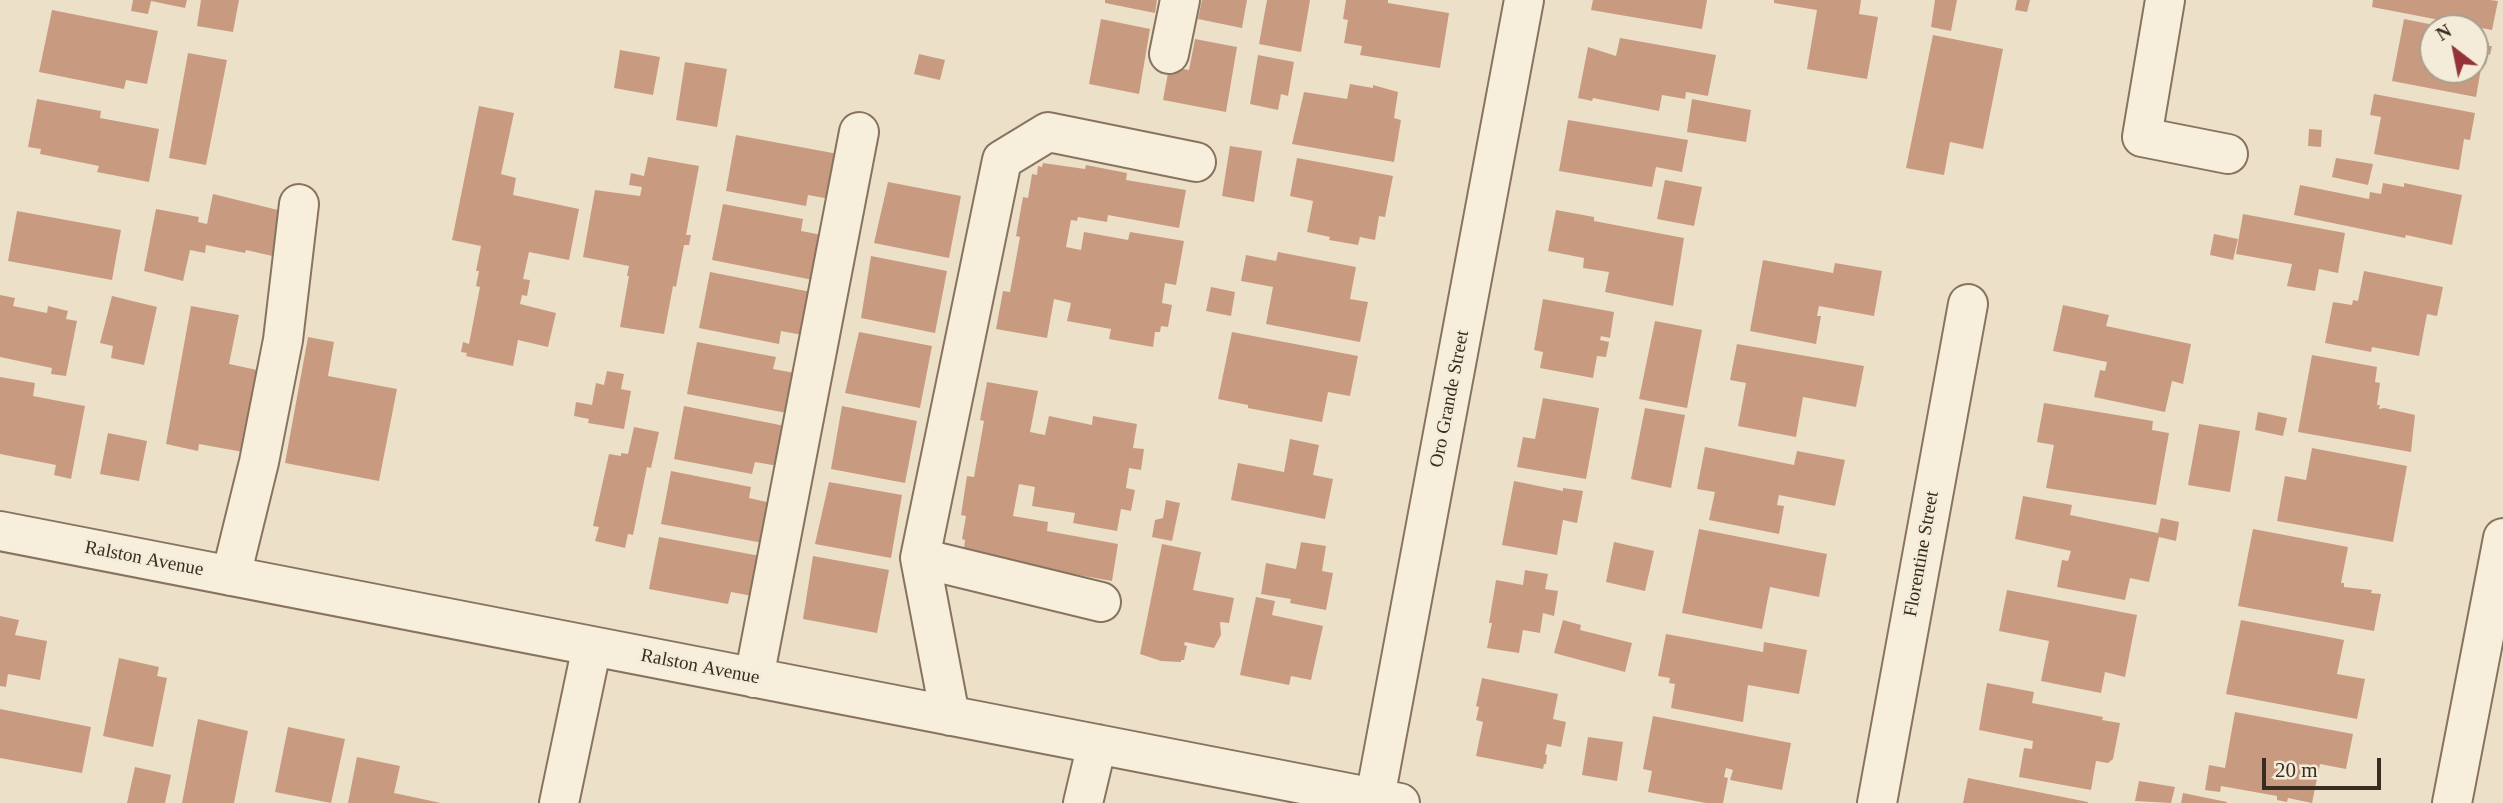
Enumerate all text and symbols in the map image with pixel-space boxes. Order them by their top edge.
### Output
north arrow [2419,14,2489,84]
text: N [2432,20,2455,45]
street label: Oro Grande Street [1426,328,1474,470]
street label: Florentine Street [1900,489,1944,619]
street label: Ralston Avenue [83,536,205,582]
street label: Ralston Avenue [639,644,761,690]
scale bar [2265,744,2384,788]
text: 20 m [2275,758,2318,782]

